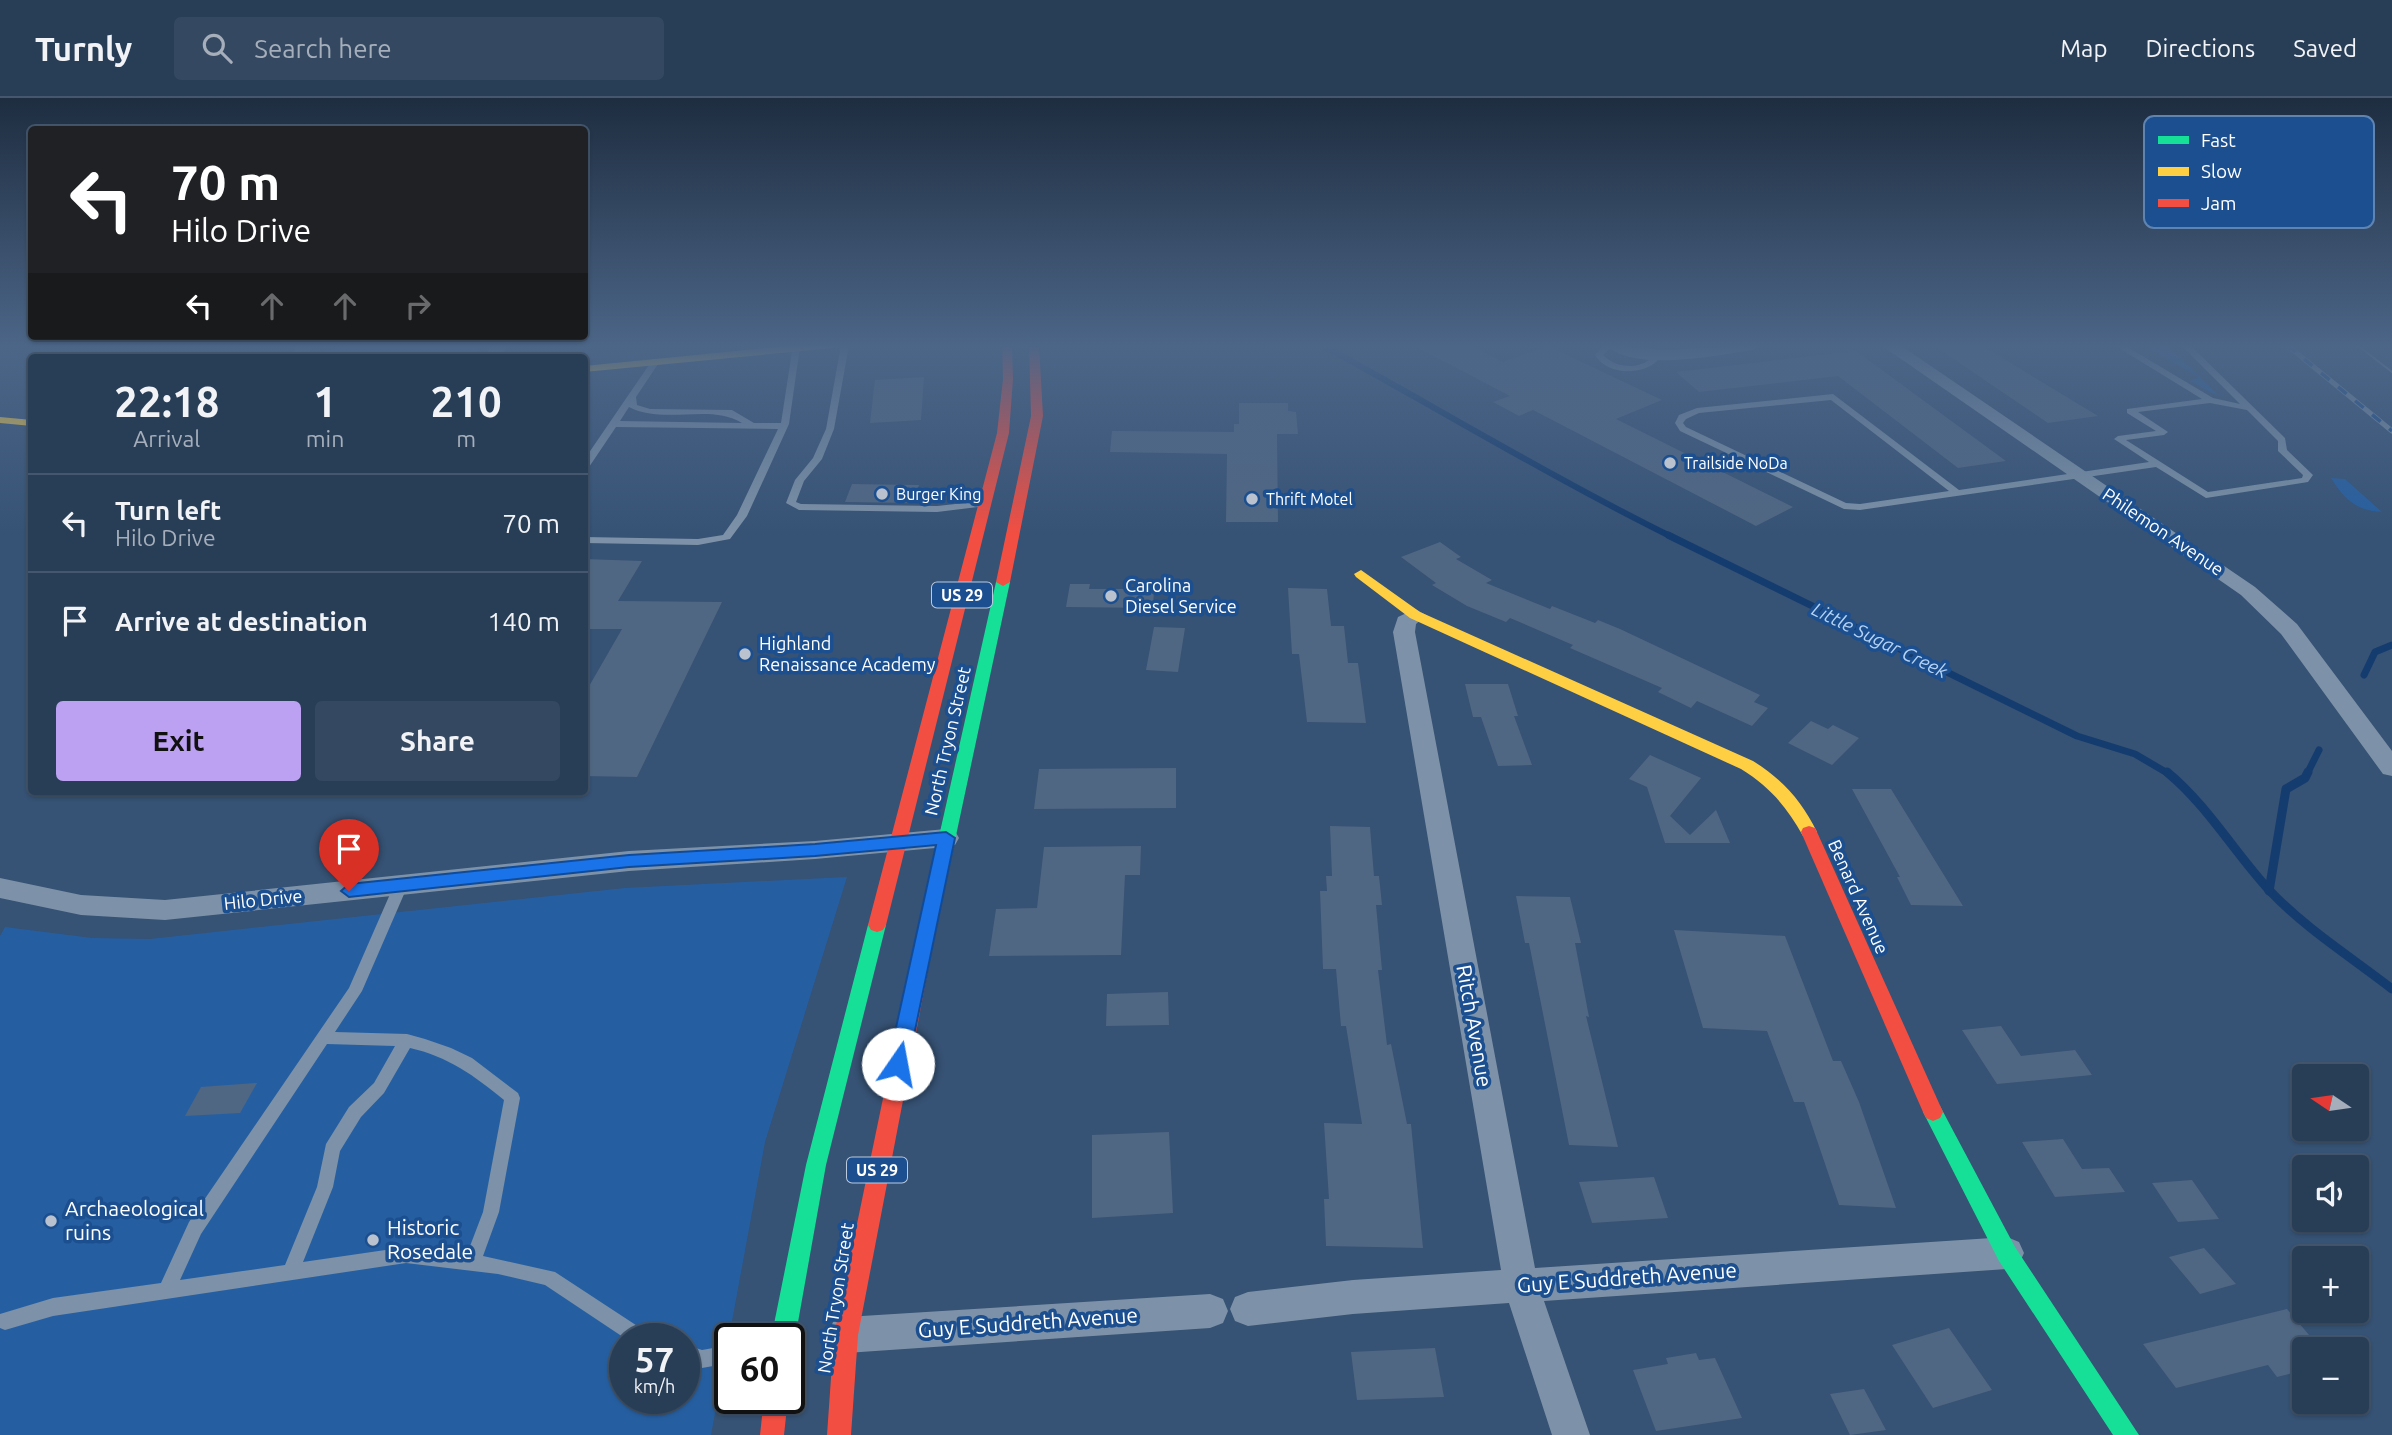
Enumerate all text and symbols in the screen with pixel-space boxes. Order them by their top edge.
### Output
search box [174,17,664,80]
icon: search [198,29,236,67]
text: Turnly [35,30,132,67]
text: Search here [254,34,392,63]
text: Map [2060,35,2107,62]
text: Directions [2145,35,2255,62]
text: Saved [2293,35,2357,62]
legend [2144,116,2374,228]
text: Fast [2201,129,2236,151]
icon: left [56,154,147,245]
text: 70 m [171,154,280,209]
text: Slow [2201,160,2242,182]
text: Jam [2201,192,2237,214]
text: Hilo Drive [171,212,311,248]
icon: left [180,287,218,325]
icon: ahead [253,287,291,325]
icon: ahead [326,287,364,325]
icon: right [399,287,437,325]
text: 22:18 [114,378,219,425]
text: 1 [313,378,337,425]
text: 210 [431,378,502,425]
text: Arrival [133,426,200,451]
text: min [306,426,344,451]
text: m [456,426,476,451]
place label: Trailside NoDa [1684,454,1788,472]
marker: Trailside NoDa [1662,455,1678,471]
street label: Philemon Avenue [2099,483,2228,579]
place label: Burger King [896,485,981,503]
marker: Burger King [874,486,890,502]
place label: Thrift Motel [1266,490,1353,508]
marker: Thrift Motel [1244,491,1260,507]
text: Turn left [115,496,221,525]
icon: left [56,504,94,542]
text: 70 m [502,509,560,538]
text: Hilo Drive [115,525,216,550]
place label: Carolina Diesel Service [1125,575,1237,616]
road number: US 29 [932,582,992,608]
marker: Carolina Diesel Service [1103,588,1119,604]
water label: Little Sugar Creek [1809,598,1952,682]
icon: arrive [56,602,94,640]
text: Arrive at destination [115,607,368,636]
text: 140 m [488,607,560,636]
place label: Highland Renaissance Academy [759,633,936,674]
marker: Highland Renaissance Academy [737,646,753,662]
street label: North Tryon Street [920,664,974,817]
button: Exit [56,701,301,781]
button: Share [315,701,560,781]
pin [319,819,379,891]
icon: arrive [330,830,368,868]
street label: Benard Avenue [1825,836,1893,957]
street label: Hilo Drive [223,885,303,913]
street label: Ritch Avenue [1452,963,1498,1089]
position arrow [861,1027,935,1101]
north arrow [2292,1064,2370,1141]
map controls [2292,1064,2369,1414]
button: sound [2292,1155,2369,1232]
road number: US 29 [847,1158,907,1182]
place label: Archaeological ruins [65,1196,204,1244]
marker: Archaeological ruins [43,1213,59,1229]
place label: Historic Rosedale [387,1215,473,1263]
street label: North Tryon Street [813,1221,857,1375]
marker: Historic Rosedale [365,1232,381,1248]
button: + [2292,1246,2369,1323]
street label: Guy E Suddreth Avenue [1516,1257,1738,1297]
street label: Guy E Suddreth Avenue [917,1302,1139,1342]
speed limit sign: 60 [714,1323,805,1414]
button: − [2292,1337,2369,1414]
text: 57 [635,1339,674,1379]
text: km/h [634,1376,675,1396]

